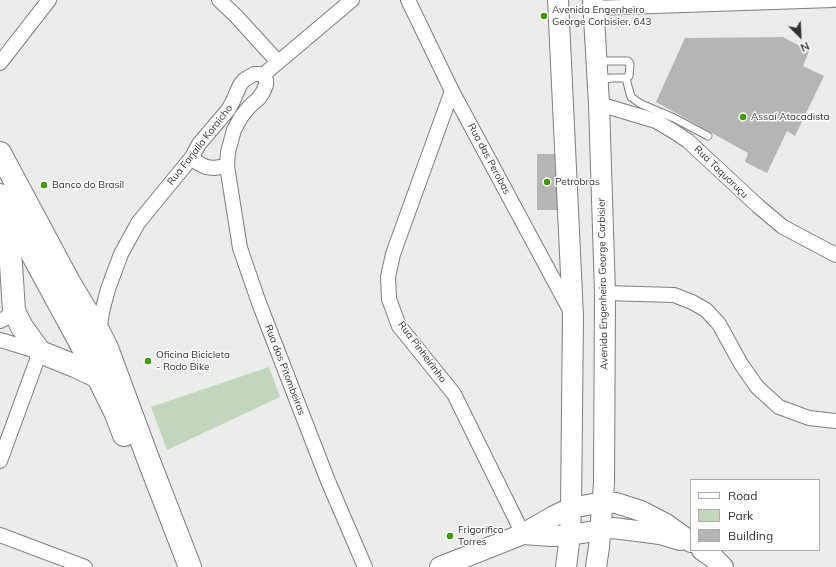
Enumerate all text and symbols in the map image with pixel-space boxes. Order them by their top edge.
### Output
place label: Avenida Engenheiro George Corbisier, 643 [552,4,651,28]
marker: Avenida Engenheiro George Corbisier, 643 [539,11,549,21]
north arrow [780,16,820,56]
text: N [798,39,812,55]
street label: Rua Farjalla Koraicho [165,102,235,188]
place label: Assaí Atacadista [751,111,830,123]
marker: Assaí Atacadista [738,112,748,122]
street label: Rua das Perobas [465,121,513,197]
street label: Rua Taquaruçu [691,143,751,201]
place label: Petrobras [555,176,600,188]
marker: Petrobras [542,177,552,187]
place label: Banco do Brasil [52,179,124,191]
marker: Banco do Brasil [39,180,49,190]
street label: Avenida Engenheiro George Corbisier [596,198,610,370]
street label: Rua Pinheirinho [395,319,449,385]
street label: Rua das Pitombeiras [262,323,308,417]
place label: Oficina Bicicleta - Rodo Bike [156,349,230,372]
marker: Oficina Bicicleta - Rodo Bike [143,356,153,366]
legend [690,479,820,551]
text: Road [728,488,757,503]
text: Park [728,508,753,523]
place label: Frigorífico Torres [458,524,504,548]
text: Building [728,528,773,543]
marker: Frigorífico Torres [445,531,455,541]

